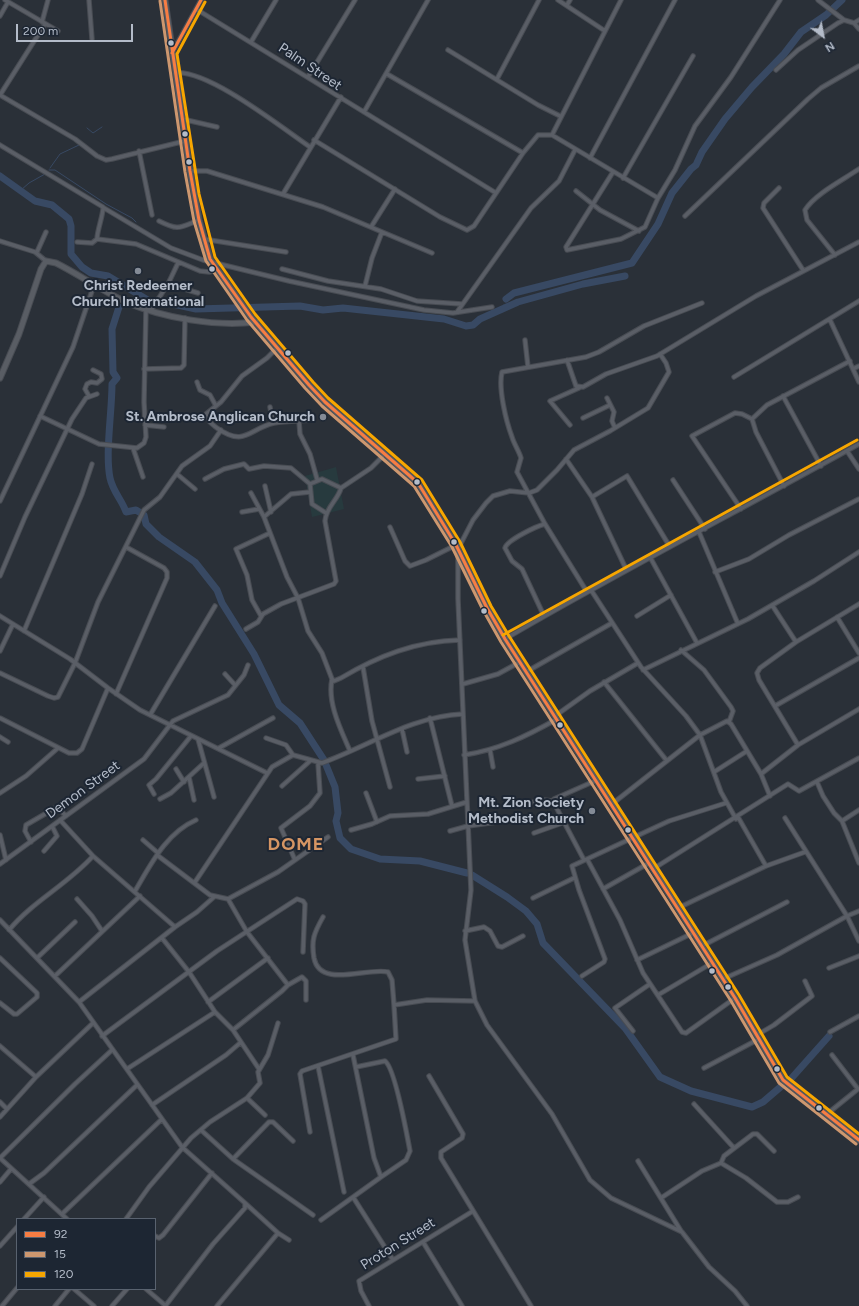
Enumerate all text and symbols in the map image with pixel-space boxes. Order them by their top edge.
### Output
scale bar [18,16,135,42]
north arrow [803,16,843,56]
text: 200 m [23,24,58,38]
unlabelled marker [166,38,176,48]
text: N [823,39,837,54]
street label: Palm Street [275,40,345,94]
unlabelled marker [180,129,190,139]
unlabelled marker [184,157,194,167]
unlabelled marker [207,264,217,274]
marker: Christ Redeemer Church International [133,266,143,276]
place label: Christ Redeemer Church International [72,278,204,310]
unlabelled marker [283,348,293,358]
place label: St. Ambrose Anglican Church [126,409,315,425]
marker: St. Ambrose Anglican Church [318,412,328,422]
unlabelled marker [412,477,422,487]
unlabelled marker [449,537,459,547]
unlabelled marker [479,606,489,616]
unlabelled marker [555,720,565,730]
street label: Demon Street [43,757,123,823]
place label: Mt. Zion Society Methodist Church [468,795,584,828]
marker: Mt. Zion Society Methodist Church [587,806,597,816]
unlabelled marker [623,825,633,835]
district label: DOME [268,834,324,856]
unlabelled marker [707,966,717,976]
unlabelled marker [723,982,733,992]
unlabelled marker [772,1064,782,1074]
unlabelled marker [814,1103,824,1113]
street label: Proton Street [358,1214,438,1274]
legend [16,1218,156,1290]
text: 92 [54,1227,68,1241]
text: 15 [54,1247,66,1261]
text: 120 [54,1267,73,1281]

